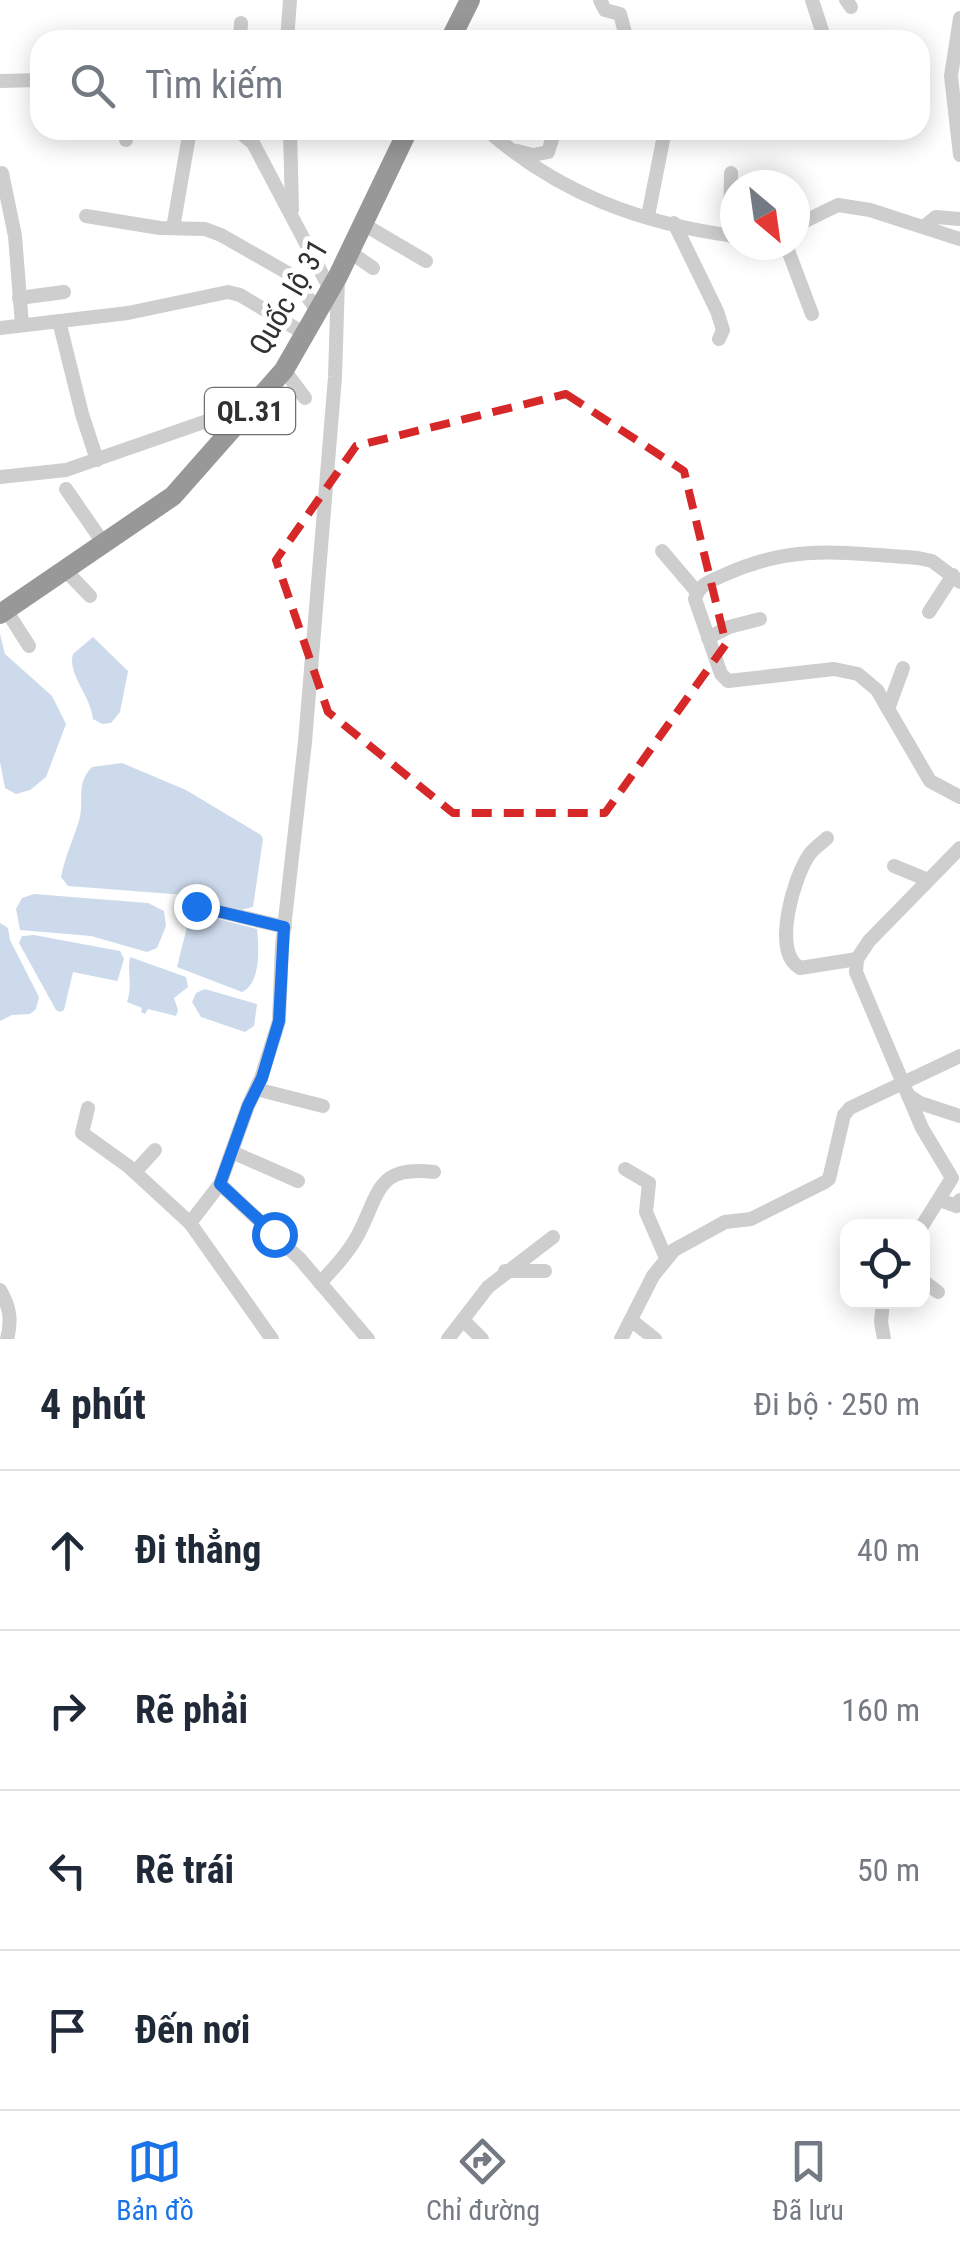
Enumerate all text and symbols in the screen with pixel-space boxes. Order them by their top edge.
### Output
search box [30,30,930,140]
icon: search [65,58,120,113]
text: Tìm kiếm [145,63,283,107]
north arrow [720,170,810,260]
street label: Quốc lộ 31 [242,233,335,360]
road number: QL.31 [205,388,295,434]
route end [174,884,220,930]
route start [252,1212,298,1258]
map controls [840,1219,930,1309]
button: locate [840,1219,930,1309]
text: 4 phút [40,1380,146,1429]
text: Đi bộ · 250 m [753,1385,920,1423]
icon: ahead [40,1523,95,1578]
text: Đi thẳng [135,1528,261,1572]
text: 40 m [857,1531,920,1569]
icon: right [40,1683,95,1738]
text: Rẽ phải [135,1688,248,1732]
text: 160 m [841,1691,920,1729]
icon: left [40,1843,95,1898]
text: Rẽ trái [135,1848,234,1892]
text: 50 m [857,1851,920,1889]
icon: arrive [40,2003,95,2058]
text: Đến nơi [135,2008,250,2052]
tab: Bản đồ [116,2134,194,2227]
tab: Chỉ đường [426,2134,540,2227]
tab: Đã lưu [772,2134,844,2227]

